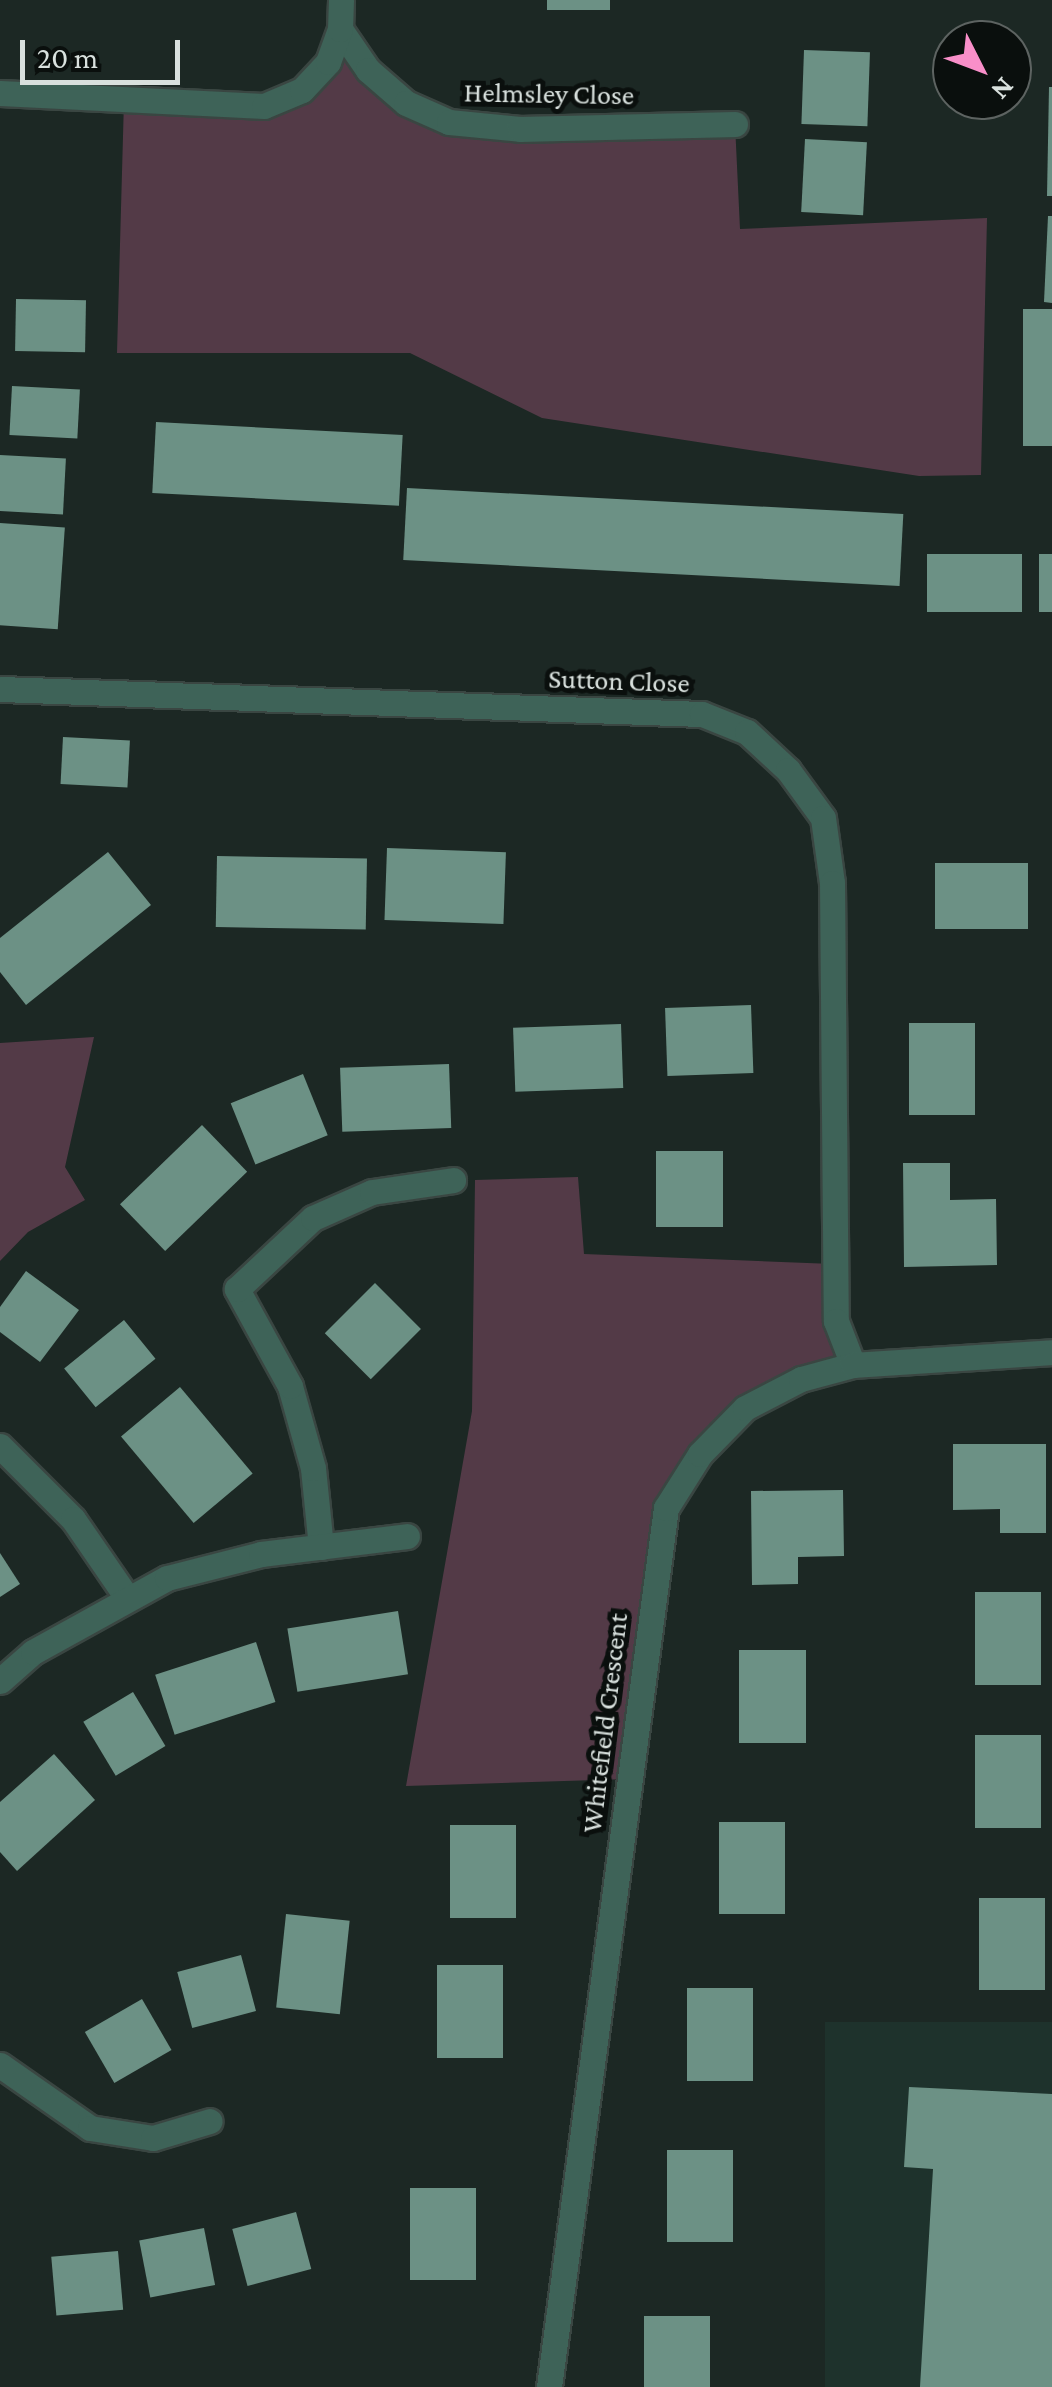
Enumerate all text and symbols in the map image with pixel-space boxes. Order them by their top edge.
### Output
scale bar [25,20,185,82]
north arrow [932,20,1032,120]
text: 20 m [37,41,98,74]
text: N [985,72,1021,107]
street label: Helmsley Close [464,76,634,112]
street label: Sutton Close [548,662,690,700]
street label: Whitefield Crescent [575,1611,635,1835]

